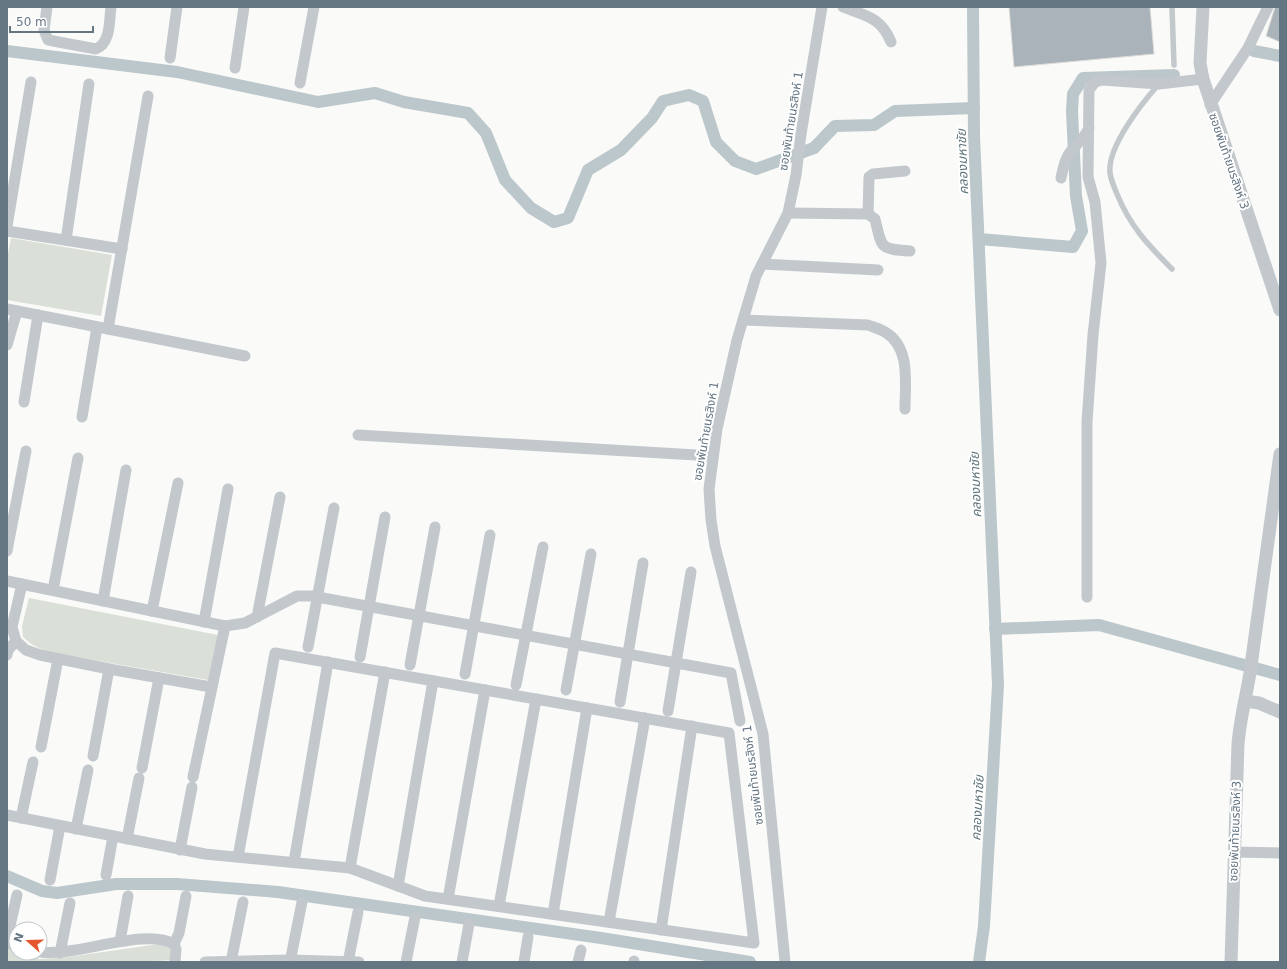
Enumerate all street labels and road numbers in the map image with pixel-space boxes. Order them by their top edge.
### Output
street label: ซอยพันท้ายนรสิงห์ 1 [776,70,806,172]
street label: ซอยพันท้ายนรสิงห์ 3 [1206,111,1252,211]
street label: ซอยพันท้ายนรสิงห์ 1 [690,380,722,482]
street label: ซอยพันท้ายนรสิงห์ 1 [740,724,766,826]
street label: ซอยพันท้ายนรสิงห์ 3 [1226,780,1244,882]

